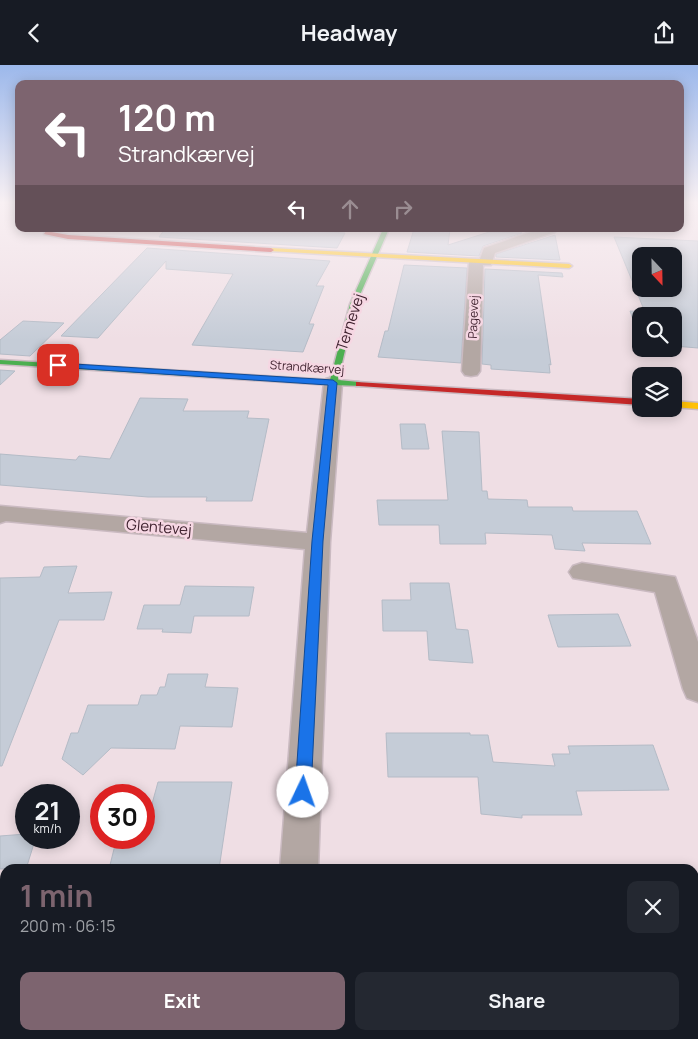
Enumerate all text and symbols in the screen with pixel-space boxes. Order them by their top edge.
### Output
text: Headway [301,18,397,48]
icon: back [20,19,48,47]
icon: share [650,19,678,47]
text: 120 m [118,94,216,142]
icon: left [35,100,100,165]
text: Strandkærvej [118,139,255,169]
icon: left [283,195,311,223]
icon: ahead [336,195,364,223]
icon: right [389,195,417,223]
north arrow [632,247,682,297]
map controls [632,247,682,417]
street label: Ternevej [331,291,369,353]
street label: Pagevej [464,295,482,339]
button: search [632,307,682,357]
pin [37,344,79,386]
icon: arrive [44,351,72,379]
street label: Strandkærvej [269,356,345,378]
button: layers [632,367,682,417]
street label: Glentevej [125,514,193,540]
position arrow [276,765,328,817]
speed limit sign: 30 [90,784,155,849]
text: 21 [35,793,60,828]
text: km/h [34,820,61,837]
text: 1 min [20,875,93,916]
button: close [627,881,679,933]
text: 200 m · 06:15 [20,915,115,937]
button: Exit [20,972,345,1030]
button: Share [355,972,679,1030]

